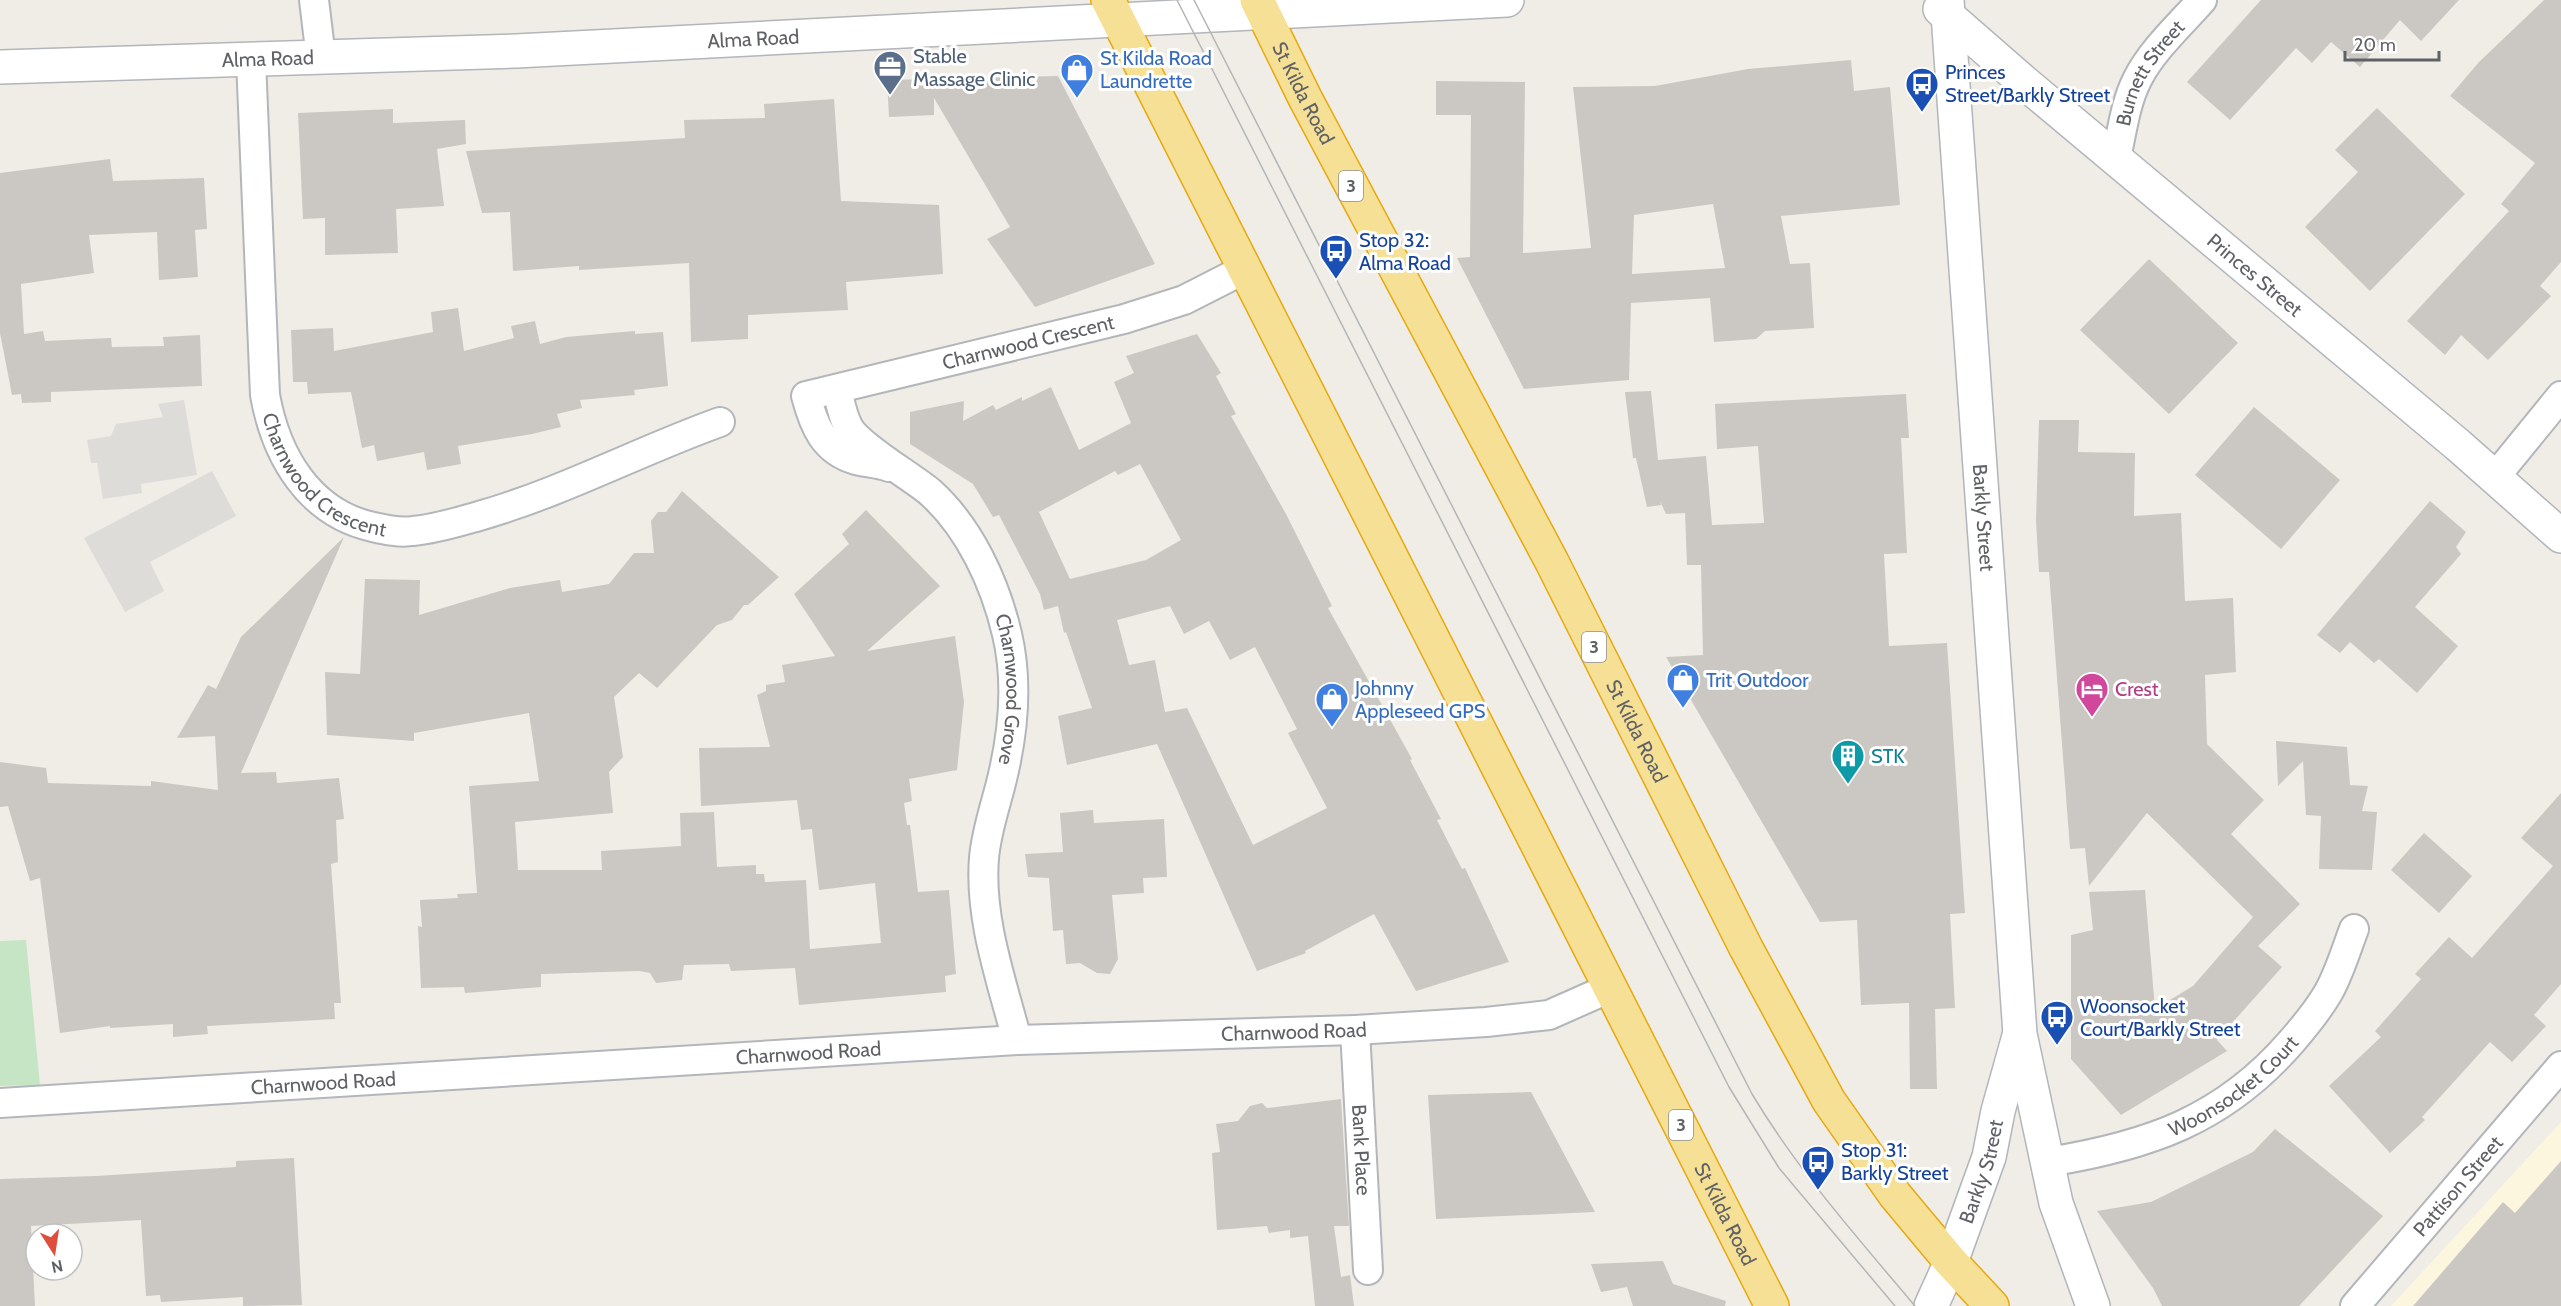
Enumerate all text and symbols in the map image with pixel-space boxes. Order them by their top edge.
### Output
street label: Burnett Street [2111,15,2189,128]
street label: Alma Road [707,24,800,53]
scale bar [2345,24,2440,62]
text: 20 m [2354,34,2396,56]
street label: St Kilda Road [1267,38,1339,149]
place label: Stable Massage Clinic [913,44,1035,91]
street label: Alma Road [222,45,314,72]
place label: St Kilda Road Laundrette [1100,46,1212,93]
office icon: Stable Massage Clinic [872,49,908,96]
shop icon: St Kilda Road Laundrette [1059,52,1095,99]
place label: Princes Street/Barkly Street [1945,60,2111,107]
bus stop icon: Princes Street/Barkly Street [1904,66,1940,113]
road number: 3 [1339,171,1363,201]
place label: Stop 32: Alma Road [1359,228,1451,275]
street label: Princes Street [2202,228,2307,322]
bus stop icon: Stop 32: Alma Road [1318,233,1354,280]
street label: Charnwood Crescent [940,310,1117,375]
street label: Charnwood Crescent [257,410,389,542]
street label: Barkly Street [1968,463,1999,572]
street label: Charnwood Grove [990,611,1026,767]
road number: 3 [1582,632,1606,662]
shop icon: Trit Outdoor [1665,662,1701,709]
place label: Trit Outdoor [1706,668,1809,692]
hotel icon: Crest [2074,671,2110,718]
place label: Johnny Appleseed GPS [1354,676,1486,723]
street label: St Kilda Road [1601,676,1673,786]
place label: Crest [2115,677,2159,701]
shop icon: Johnny Appleseed GPS [1314,681,1350,728]
building icon: STK [1830,738,1866,785]
place label: STK [1871,744,1905,768]
place label: Woonsocket Court/Barkly Street [2080,994,2241,1041]
bus stop icon: Woonsocket Court/Barkly Street [2039,999,2075,1046]
street label: Charnwood Road [1221,1017,1367,1046]
street label: Woonsocket Court [2165,1031,2303,1142]
street label: Charnwood Road [735,1036,882,1069]
street label: Charnwood Road [250,1066,397,1099]
street label: Bank Place [1347,1104,1376,1196]
road number: 3 [1669,1110,1693,1140]
street label: Barkly Street [1954,1117,2008,1227]
street label: Pattison Street [2408,1131,2508,1241]
place label: Stop 31: Barkly Street [1841,1138,1949,1185]
bus stop icon: Stop 31: Barkly Street [1800,1144,1836,1191]
street label: St Kilda Road [1689,1159,1761,1269]
north arrow [24,1222,84,1282]
text: N [50,1256,65,1277]

